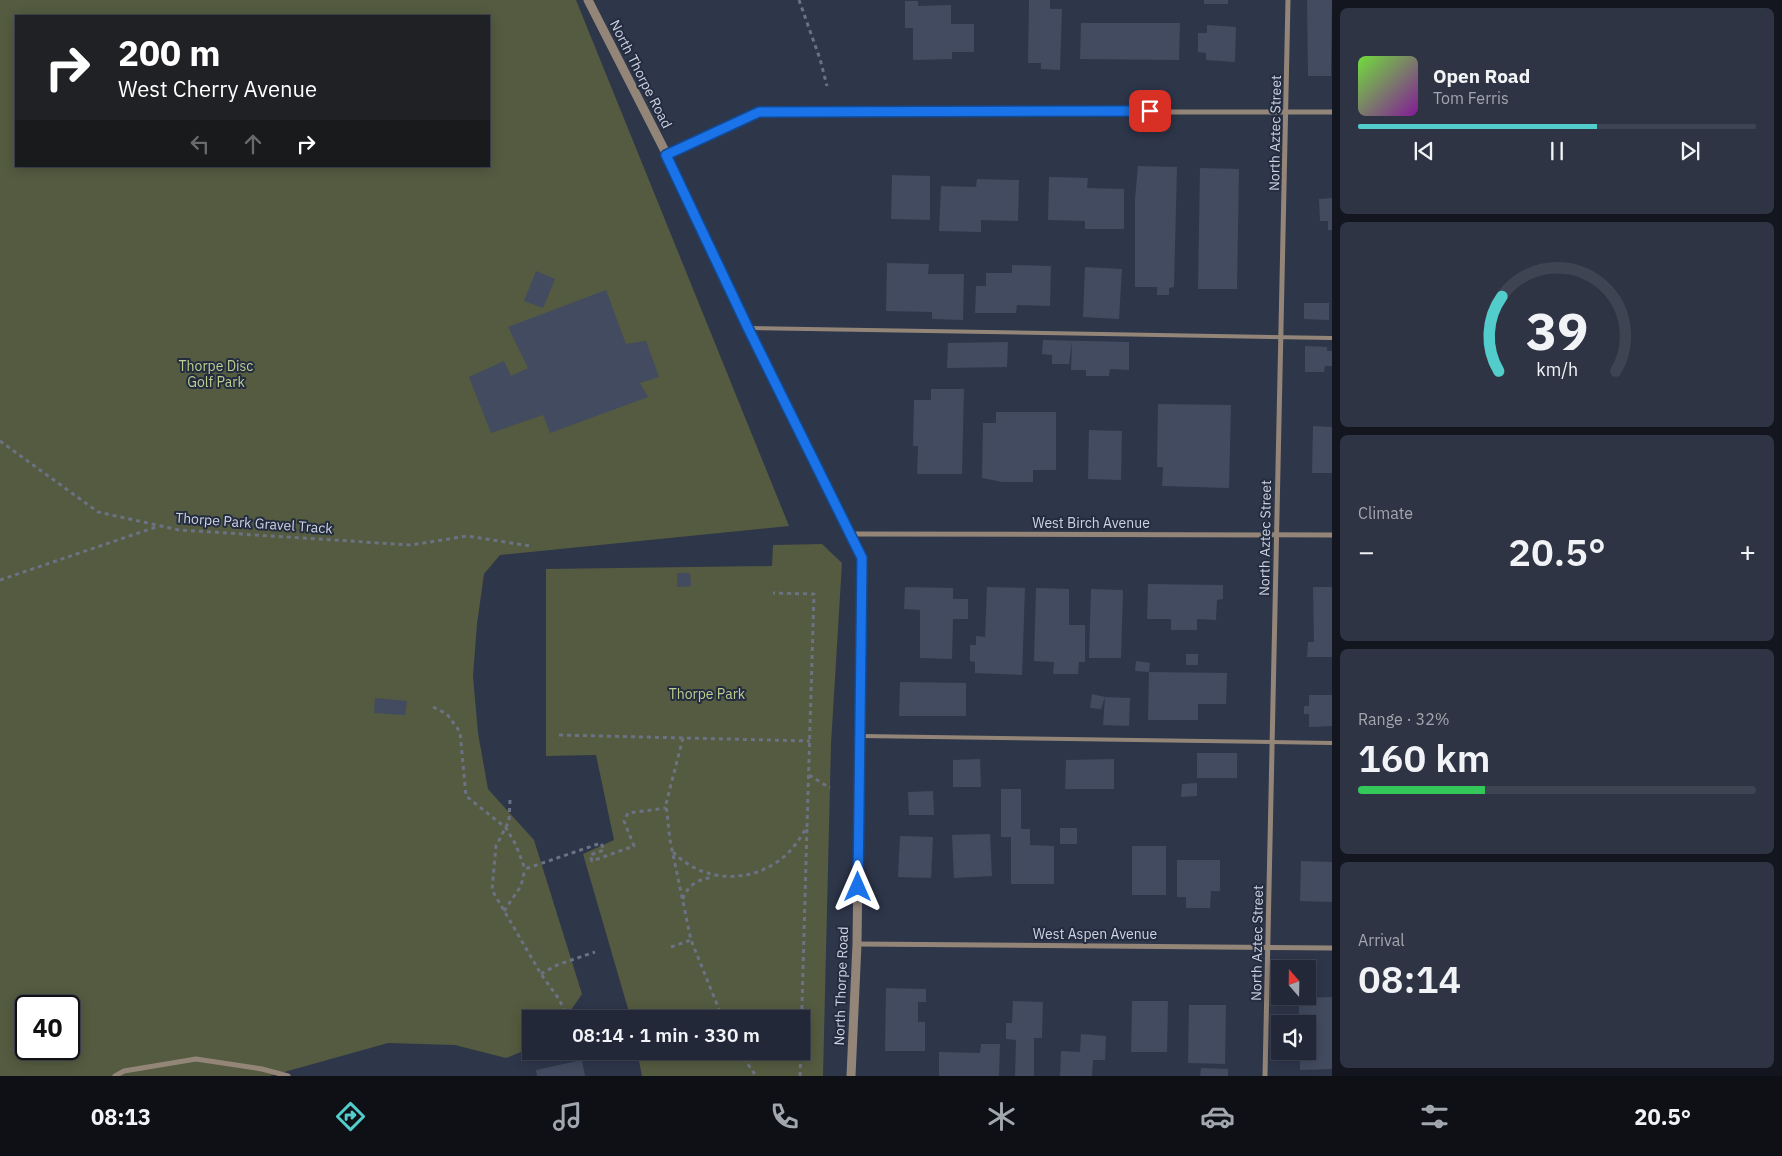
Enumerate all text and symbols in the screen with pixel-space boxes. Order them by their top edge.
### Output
street label: North Thorpe Road [606,17,676,131]
text: 200 m [118,30,221,76]
icon: right [35,35,100,100]
text: Open Road [1433,64,1530,88]
text: West Cherry Avenue [118,74,317,103]
street label: North Aztec Street [1265,75,1285,191]
text: Tom Ferris [1433,88,1509,108]
pin [1129,90,1171,132]
icon: arrive [1136,97,1164,125]
icon: left [186,130,214,158]
icon: ahead [239,130,267,158]
icon: right [292,130,320,158]
icon: previous [1410,137,1438,165]
icon: pause [1543,137,1571,165]
icon: next [1676,137,1704,165]
text: 39 [1526,297,1588,364]
park label: Thorpe Disc Golf Park [179,357,253,391]
text: km/h [1536,358,1578,381]
street label: North Aztec Street [1255,480,1275,596]
text: Climate [1358,503,1413,523]
street label: Thorpe Park Gravel Track [175,509,334,538]
street label: West Birch Avenue [1032,514,1150,532]
text: 20.5° [1508,527,1606,576]
text: − [1358,533,1375,570]
text: + [1739,533,1756,570]
park label: Thorpe Park [669,685,746,703]
text: Range · 32% [1358,709,1450,729]
text: 160 km [1358,733,1490,782]
position arrow [831,860,883,912]
street label: North Aztec Street [1247,885,1267,1001]
street label: West Aspen Avenue [1033,925,1158,943]
street label: North Thorpe Road [830,926,852,1046]
text: Arrival [1358,930,1405,950]
text: 08:14 [1358,954,1461,1003]
north arrow [1271,960,1316,1005]
map controls [1271,960,1316,1060]
speed limit sign: 40 [15,995,80,1060]
button: sound [1271,1015,1316,1060]
text: 08:14 · 1 min · 330 m [572,1023,760,1047]
icon: directions [333,1099,368,1134]
icon: music [550,1099,585,1134]
icon: phone [767,1099,802,1134]
icon: climate [984,1099,1019,1134]
icon: car [1200,1099,1235,1134]
icon: filters [1417,1099,1452,1134]
text: 08:13 [91,1102,151,1131]
text: 20.5° [1634,1102,1691,1131]

